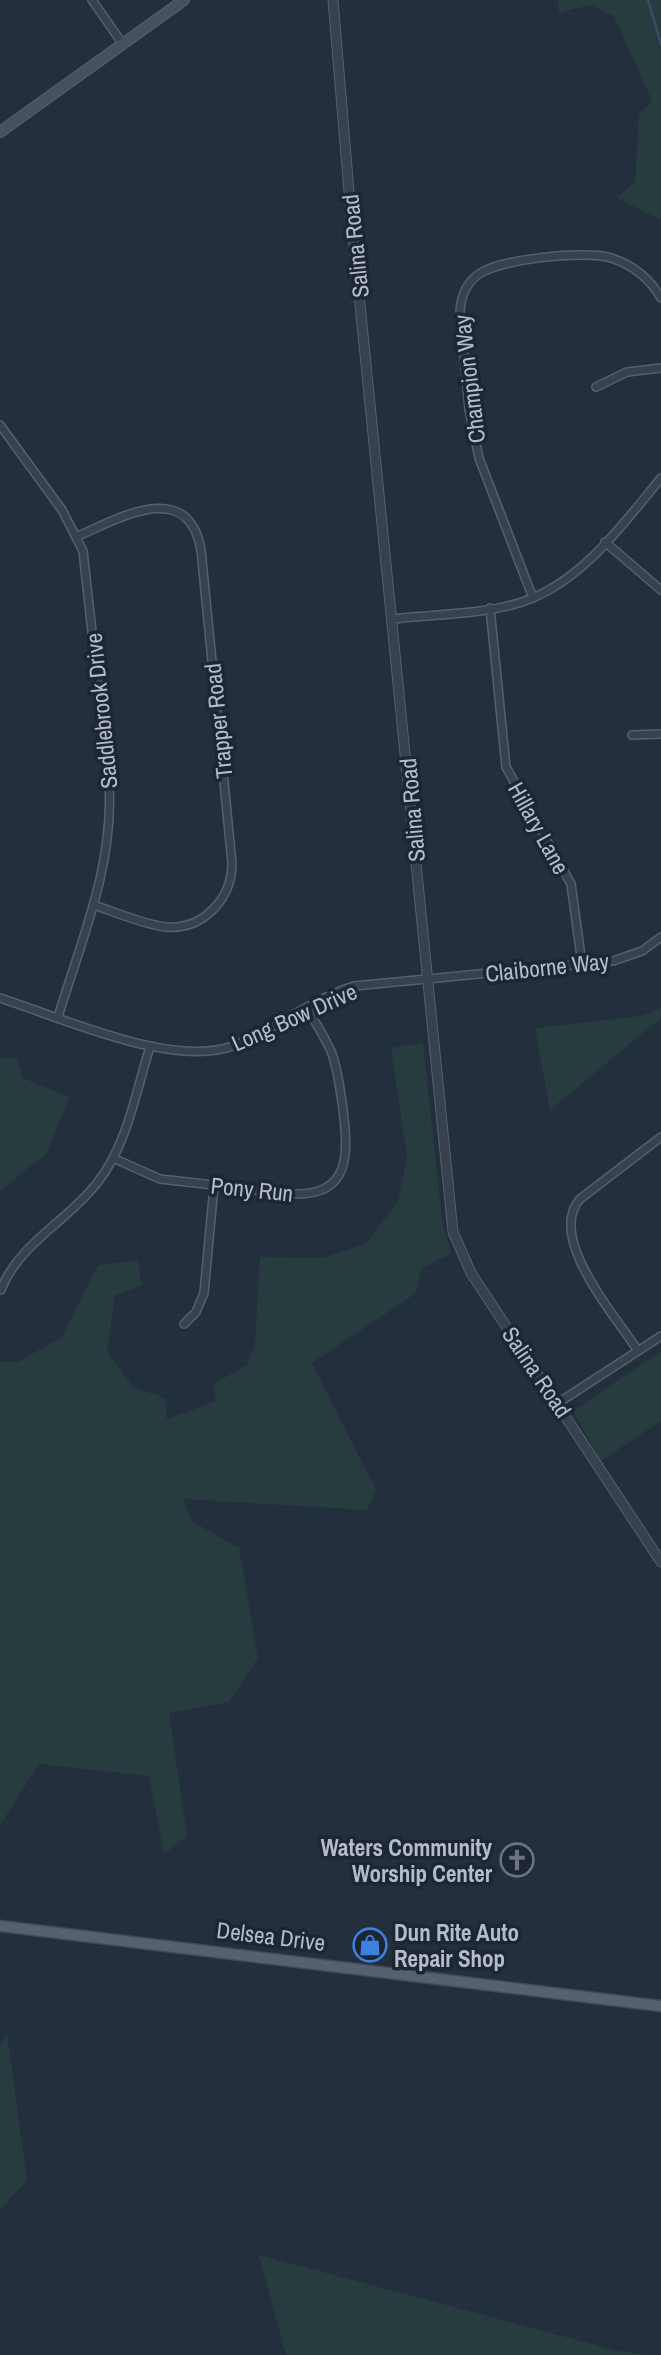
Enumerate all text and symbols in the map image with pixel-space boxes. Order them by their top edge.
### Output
street label: Salina Road [334,193,376,299]
street label: Champion Way [446,312,492,445]
street label: Saddlebrook Drive [77,632,125,790]
street label: Trapper Road [197,662,239,780]
street label: Salina Road [392,757,432,863]
street label: Hillary Lane [501,776,577,880]
street label: Claiborne Way [484,945,611,989]
street label: Long Bow Drive [226,976,362,1058]
street label: Pony Run [209,1169,295,1209]
street label: Salina Road [495,1320,579,1424]
place label: Waters Community Worship Center [321,1832,493,1889]
church icon: Waters Community Worship Center [498,1841,536,1879]
street label: Delsea Drive [215,1914,327,1958]
place label: Dun Rite Auto Repair Shop [394,1917,519,1974]
shop icon: Dun Rite Auto Repair Shop [351,1926,389,1964]

